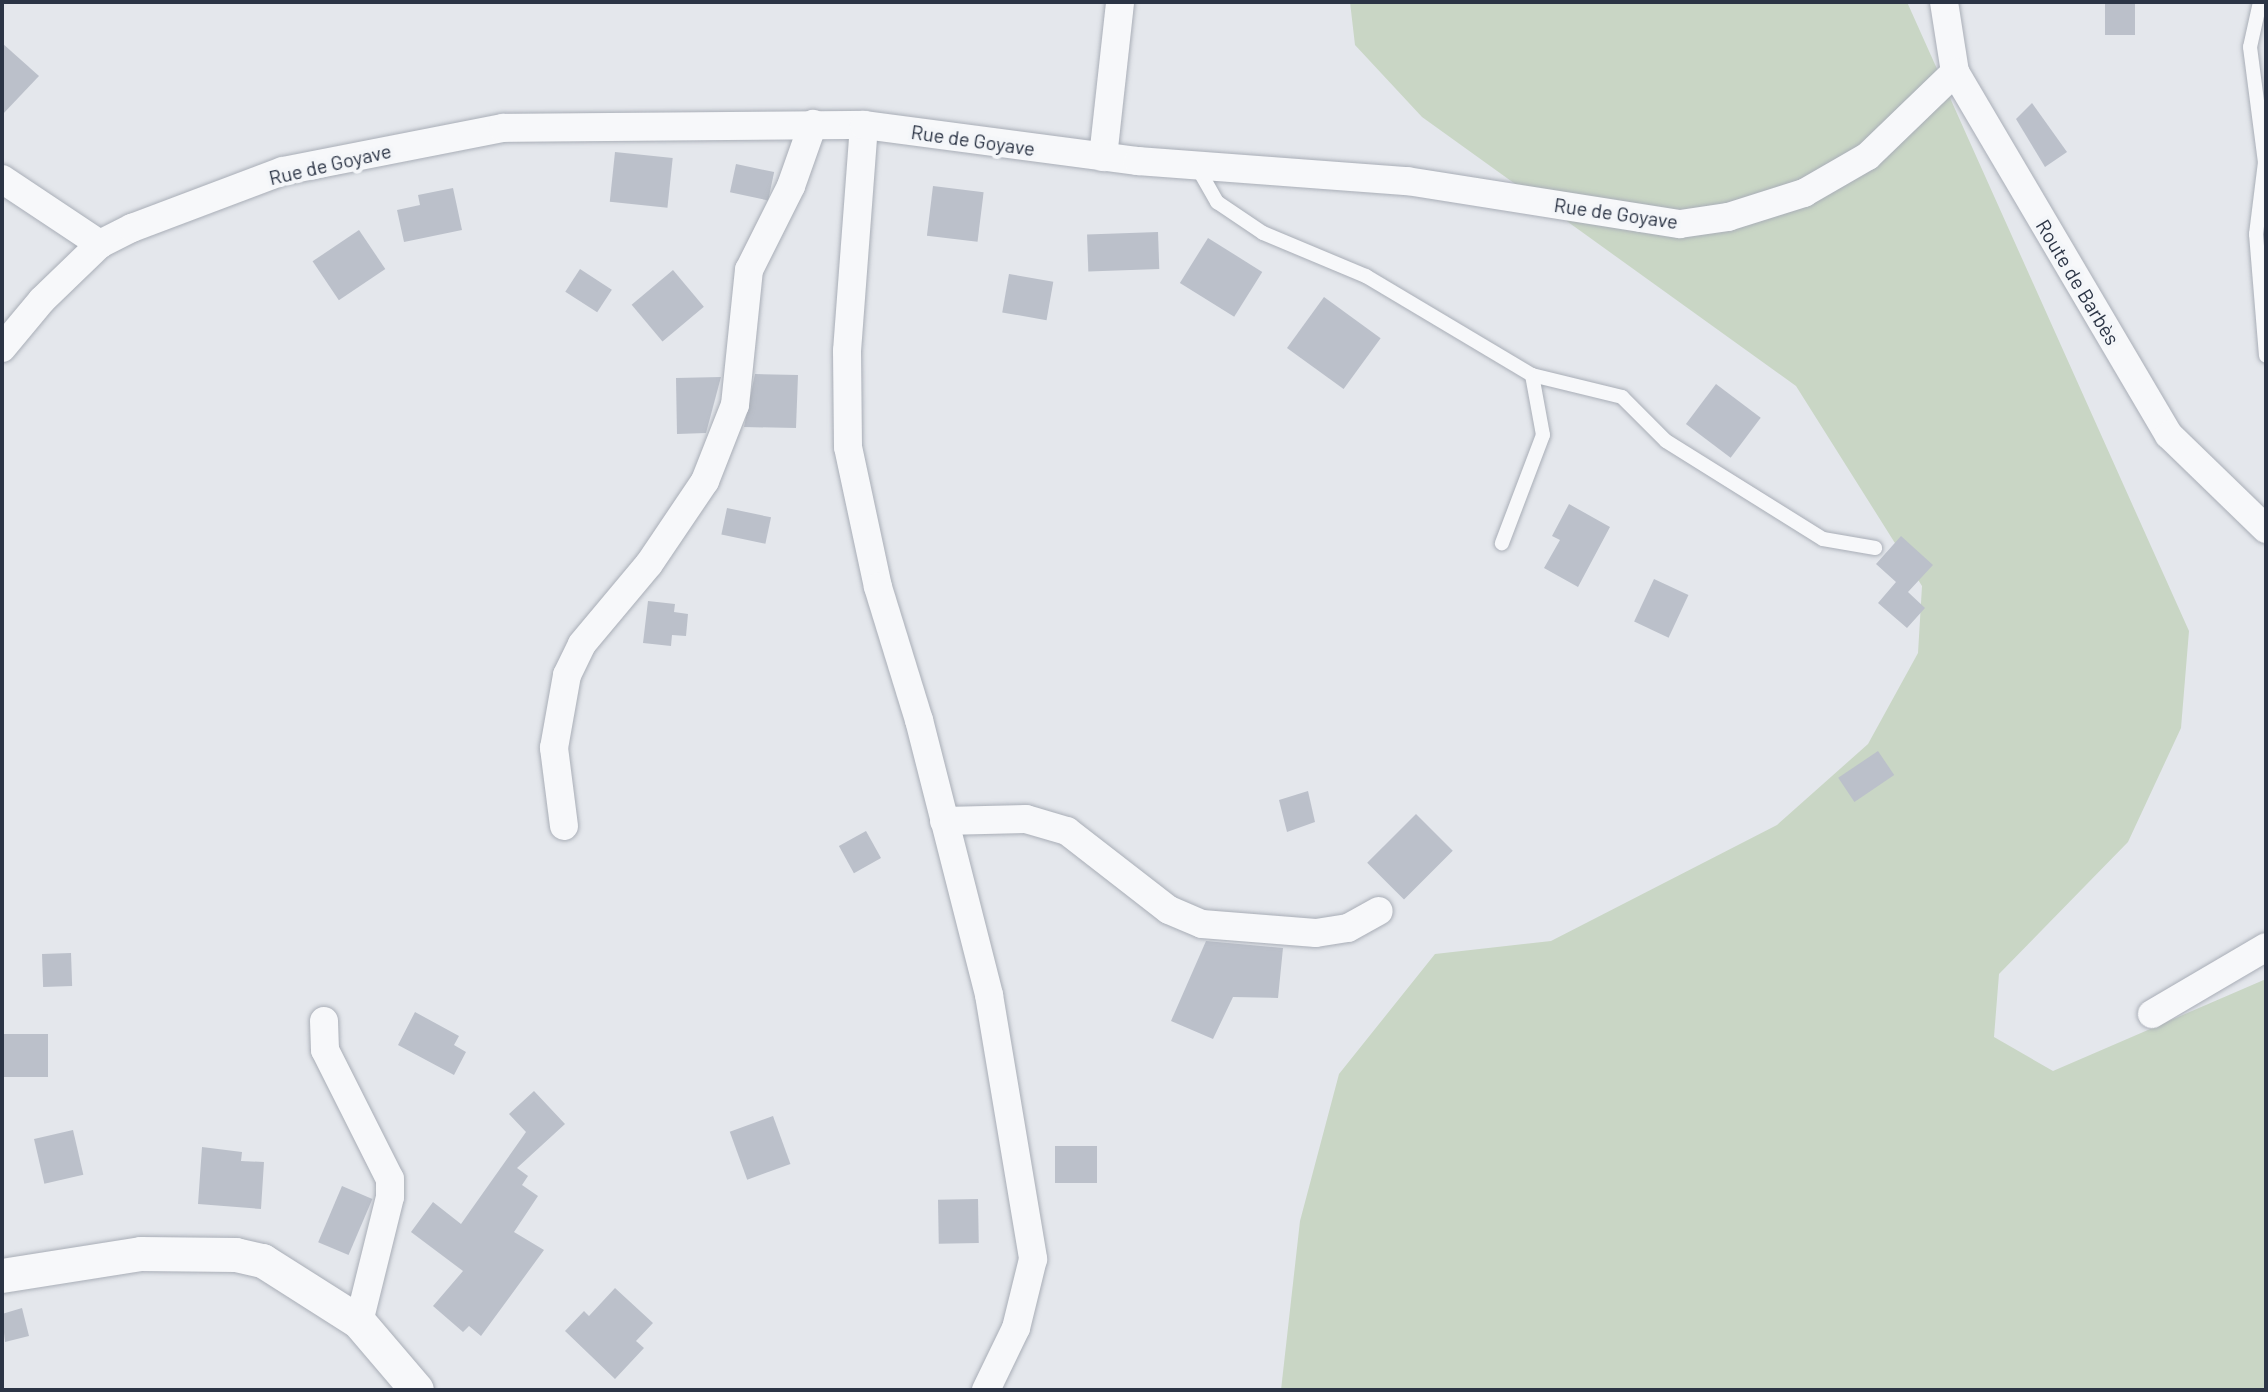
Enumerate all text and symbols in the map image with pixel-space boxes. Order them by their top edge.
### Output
street label: Rue de Goyave [910,119,1036,161]
street label: Rue de Goyave [266,138,394,190]
street label: Rue de Goyave [1553,192,1679,234]
street label: Route de Barbès [2031,215,2125,349]

